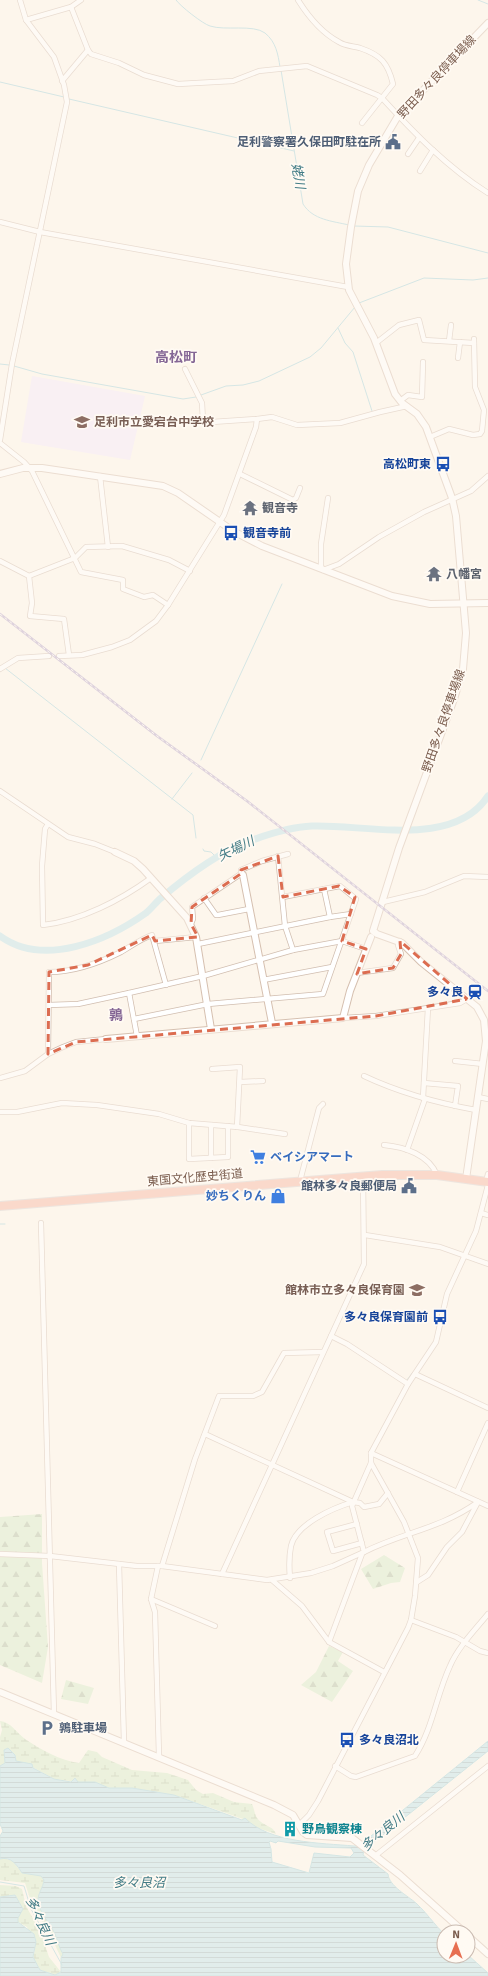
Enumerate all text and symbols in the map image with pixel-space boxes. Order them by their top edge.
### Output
street label: 野田多々良停車場線 [395,32,479,122]
public building icon: 足利警察署久保田町駐在所 [384,133,402,151]
place label: 足利警察署久保田町駐在所 [237,135,381,150]
water label: 姥川 [288,162,308,192]
district label: 高松町 [155,349,197,366]
school or university icon: 足利市立愛宕台中学校 [73,413,91,431]
place label: 足利市立愛宕台中学校 [94,415,214,430]
bus stop icon: 高松町東 [434,455,452,473]
place label: 高松町東 [383,457,431,472]
temple icon: 観音寺 [241,499,259,517]
place label: 観音寺 [262,501,298,516]
bus stop icon: 観音寺前 [222,524,240,542]
place label: 観音寺前 [243,526,291,541]
temple icon: 八幡宮 [425,565,443,583]
place label: 八幡宮 [446,567,482,582]
street label: 野田多々良停車場線 [419,667,469,775]
water label: 矢場川 [215,832,259,865]
station icon: 多々良 [466,983,484,1001]
place label: 多々良 [427,985,463,1000]
district label: 鶉 [109,1007,123,1024]
supermarket icon: ベイシアマート [249,1148,267,1166]
place label: ベイシアマート [270,1150,354,1165]
street label: 東国文化歴史街道 [147,1166,243,1190]
public building icon: 館林多々良郵便局 [400,1177,418,1195]
place label: 館林多々良郵便局 [301,1179,397,1194]
shop icon: 妙ちくりん [269,1187,287,1205]
place label: 妙ちくりん [206,1189,266,1204]
school or university icon: 館林市立多々良保育園 [408,1281,426,1299]
place label: 館林市立多々良保育園 [285,1283,405,1298]
bus stop icon: 多々良保育園前 [431,1308,449,1326]
place label: 多々良保育園前 [344,1310,428,1325]
parking icon: 鶉駐車場 [38,1719,56,1737]
place label: 鶉駐車場 [59,1721,107,1736]
bus stop icon: 多々良沼北 [338,1731,356,1749]
place label: 多々良沼北 [359,1733,419,1748]
water label: 多々良川 [358,1808,410,1855]
building icon: 野鳥観察棟 [281,1820,299,1838]
place label: 野鳥観察棟 [302,1822,362,1837]
water label: 多々良沼 [113,1875,167,1891]
water label: 多々良川 [22,1894,59,1950]
north arrow [436,1924,476,1964]
text: N [452,1928,460,1941]

